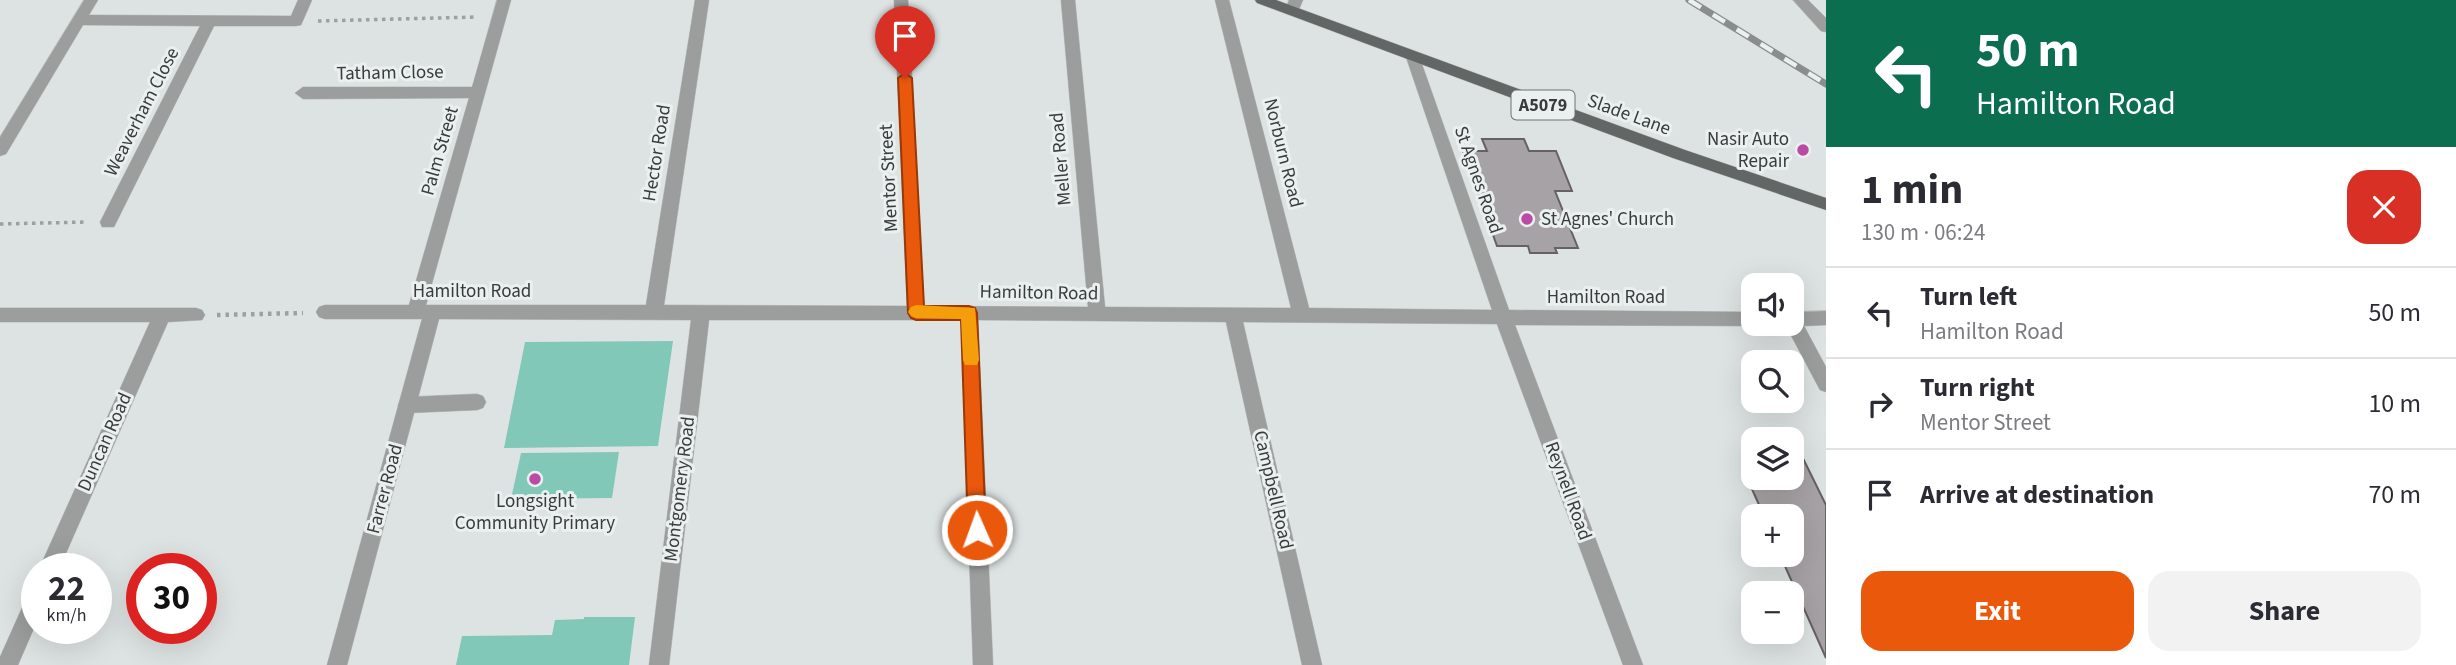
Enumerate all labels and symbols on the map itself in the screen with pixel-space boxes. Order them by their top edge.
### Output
pin [875,6,935,78]
street label: Weaverham Close [98,43,186,181]
street label: Tatham Close [336,59,444,87]
street label: Slade Lane [1584,87,1674,143]
road number: A5079 [1512,90,1574,120]
street label: Norburn Road [1256,96,1310,210]
street label: Palm Street [414,103,466,199]
street label: Hector Road [636,103,678,203]
street label: Meller Road [1043,111,1079,207]
street label: Mentor Street [873,123,905,233]
street label: St Agnes Road [1447,123,1509,237]
place label: Nasir Auto Repair [1707,126,1789,175]
marker: Nasir Auto Repair [1795,142,1811,158]
place label: St Agnes' Church [1541,206,1674,233]
marker: St Agnes' Church [1519,211,1535,227]
street label: Hamilton Road [413,278,531,305]
street label: Hamilton Road [979,278,1099,308]
street label: Hamilton Road [1547,284,1665,311]
street label: Duncan Road [71,388,139,496]
street label: Montgomery Road [658,415,702,563]
street label: Campbell Road [1246,428,1300,552]
street label: Reynell Road [1538,438,1598,544]
street label: Farrer Road [360,441,410,537]
marker: Longsight Community Primary [527,471,543,487]
place label: Longsight Community Primary [455,488,615,537]
position arrow [940,493,1014,567]
speed limit sign: 30 [126,553,217,644]

